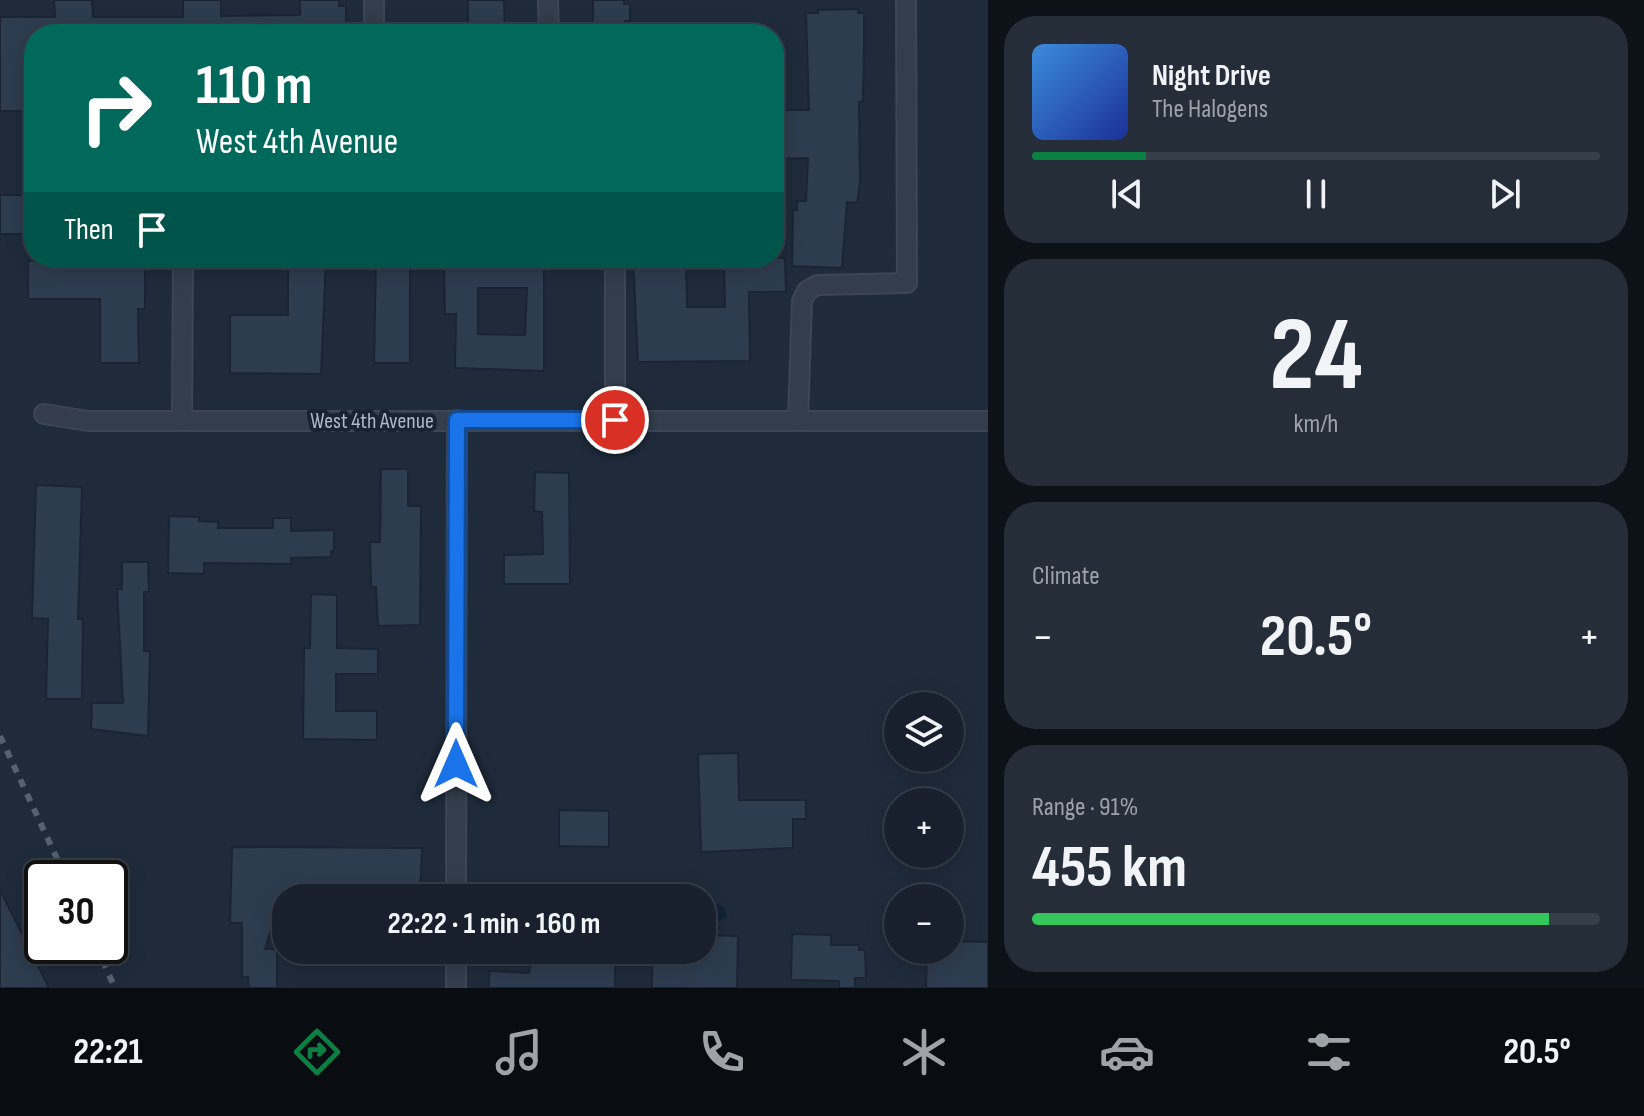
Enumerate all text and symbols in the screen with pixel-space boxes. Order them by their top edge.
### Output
text: 110 m [196,53,312,120]
icon: right [64,56,168,160]
text: Night Drive [1152,58,1271,94]
text: The Halogens [1152,94,1268,125]
text: West 4th Avenue [196,121,398,164]
icon: previous [1105,172,1149,216]
icon: pause [1294,172,1338,216]
icon: next [1483,172,1527,216]
icon: arrive [130,208,174,252]
text: Then [64,212,114,248]
text: 24 [1269,294,1363,419]
pin [581,386,649,454]
icon: arrive [593,398,637,442]
street label: West 4th Avenue [310,408,434,435]
text: km/h [1294,409,1338,440]
text: Climate [1032,561,1100,592]
text: 20.5° [1260,601,1372,673]
text: − [1032,611,1054,664]
text: + [1578,611,1600,664]
map controls [884,692,964,964]
button: layers [884,692,964,772]
position arrow [414,722,498,806]
button: + [884,788,964,868]
text: Range · 91% [1032,792,1138,823]
text: 455 km [1032,832,1187,904]
speed limit sign: 30 [24,860,128,964]
button: − [884,884,964,964]
text: 22:22 · 1 min · 160 m [388,906,600,942]
icon: directions [289,1024,345,1080]
icon: music [491,1024,547,1080]
icon: phone [694,1024,750,1080]
icon: climate [896,1024,952,1080]
icon: car [1099,1024,1155,1080]
icon: filters [1301,1024,1357,1080]
text: 22:21 [73,1031,143,1074]
text: 20.5° [1503,1031,1571,1074]

